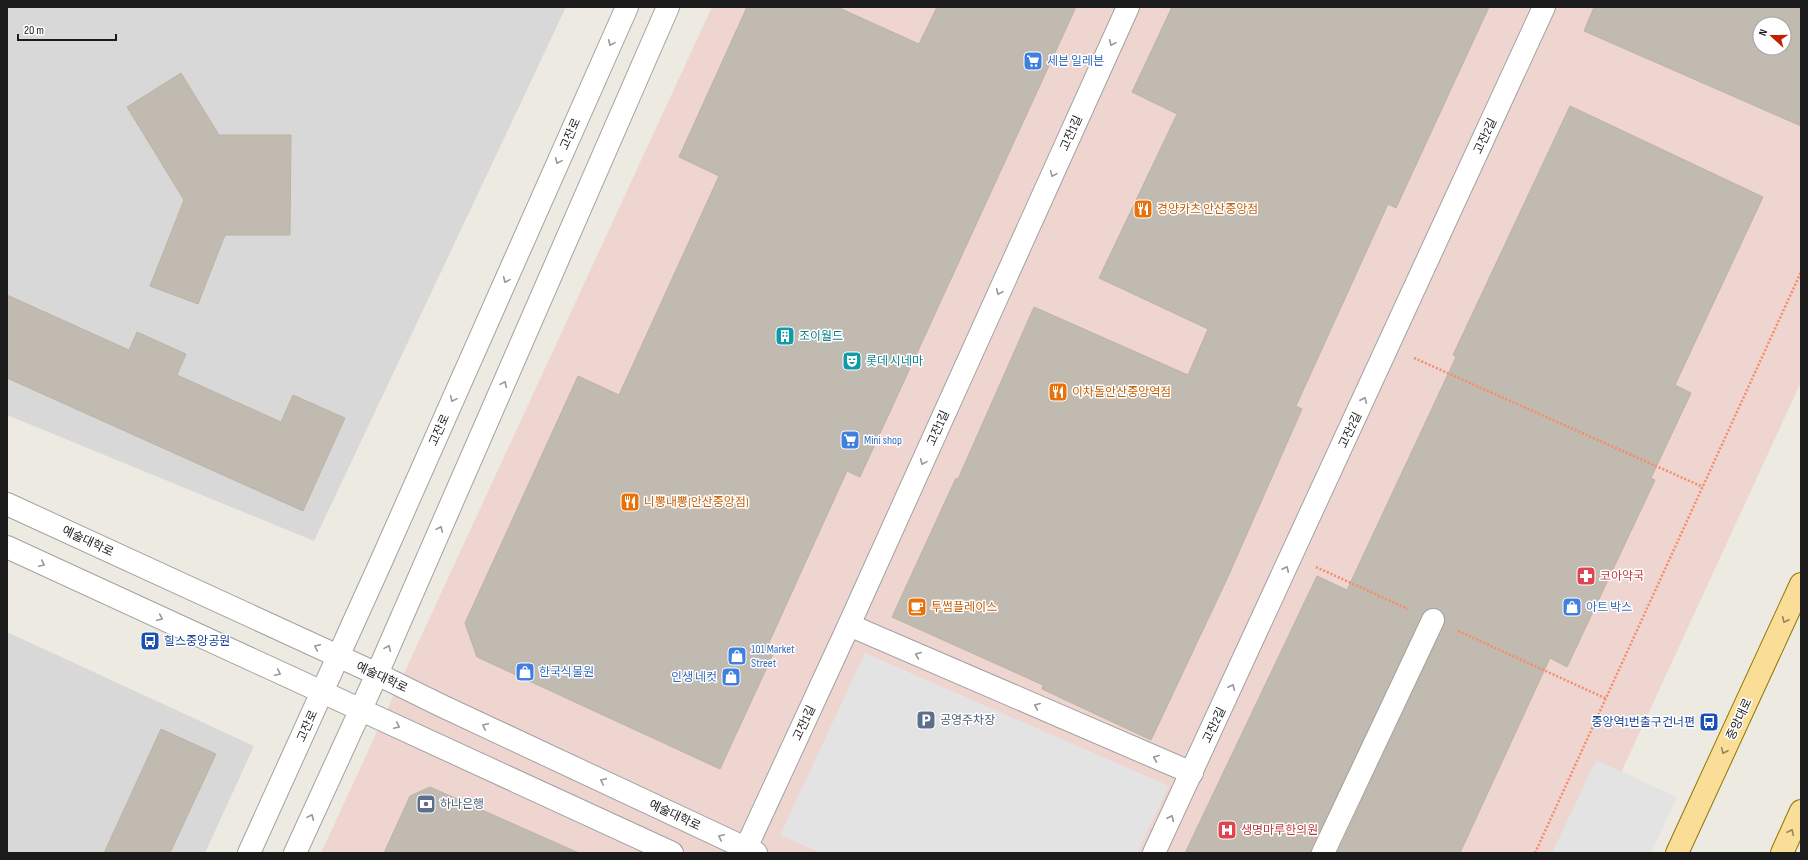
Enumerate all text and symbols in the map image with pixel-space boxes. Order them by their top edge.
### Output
scale bar [18,16,116,42]
north arrow [1752,16,1792,56]
text: 20 m [24,23,44,38]
text: N [1756,27,1770,38]
one-way arrow [608,38,616,46]
one-way arrow [1109,38,1117,46]
supermarket icon: 세븐 일레븐 [1022,50,1044,72]
place label: 세븐 일레븐 [1047,54,1104,69]
street label: 고잔1길 [1057,113,1086,153]
street label: 고잔로 [557,116,584,152]
street label: 고잔2길 [1471,116,1500,157]
one-way arrow [555,157,563,165]
one-way arrow [1050,169,1058,177]
restaurant icon: 경양카츠 안산중앙점 [1132,198,1154,220]
place label: 경양카츠 안산중앙점 [1157,202,1258,217]
one-way arrow [502,277,510,284]
one-way arrow [996,288,1004,296]
building icon: 조이월드 [774,325,796,347]
place label: 조이월드 [799,329,843,344]
theatre icon: 롯데 시네마 [841,350,863,372]
place label: 롯데 시네마 [866,354,923,369]
one-way arrow [499,381,507,388]
restaurant icon: 이차돌안산중앙역점 [1047,381,1069,403]
place label: 이차돌안산중앙역점 [1072,385,1171,400]
one-way arrow [450,395,458,403]
one-way arrow [1359,397,1367,404]
street label: 고잔1길 [924,408,953,448]
street label: 고잔2길 [1336,410,1365,451]
street label: 고잔로 [426,412,453,448]
supermarket icon: Mini shop [839,429,861,451]
place label: Mini shop [864,433,902,448]
one-way arrow [919,458,927,465]
restaurant icon: 니뽕내뽕(안산중앙점) [619,491,641,513]
place label: 니뽕내뽕(안산중앙점) [644,495,749,510]
street label: 예술대학로 [60,523,116,560]
one-way arrow [436,526,444,533]
one-way arrow [38,559,46,567]
pharmacy icon: 코아약국 [1575,565,1597,587]
one-way arrow [1281,566,1289,573]
place label: 코아약국 [1600,569,1644,584]
cafe icon: 투썸플레이스 [906,596,928,618]
shop icon: 아트 박스 [1561,596,1583,618]
place label: 투썸플레이스 [931,600,997,615]
place label: 아트 박스 [1586,600,1632,615]
one-way arrow [156,613,164,621]
one-way arrow [1782,615,1790,623]
bus stop icon: 힐스중앙공원 [139,630,161,652]
place label: 힐스중앙공원 [164,634,230,649]
place label: 101 Market Street [751,642,795,671]
one-way arrow [314,644,322,652]
one-way arrow [384,645,392,652]
shop icon: 101 Market Street [726,645,748,667]
one-way arrow [914,651,921,659]
street label: 예술대학로 [354,659,410,696]
shop icon: 한국식물원 [514,661,536,683]
place label: 한국식물원 [539,665,594,680]
shop icon: 인생 네컷 [720,666,742,688]
one-way arrow [275,668,282,676]
place label: 인생 네컷 [671,670,717,685]
one-way arrow [1227,684,1235,692]
street label: 중앙대로 [1723,696,1756,742]
street label: 고잔1길 [790,703,819,743]
one-way arrow [1034,703,1042,711]
street label: 고잔2길 [1200,705,1229,746]
street label: 고잔로 [294,708,321,744]
parking icon: 공영주차장 [915,709,937,731]
bus stop icon: 중앙역1번출구건너편 [1698,711,1720,733]
place label: 공영주차장 [940,713,995,728]
place label: 중앙역1번출구건너편 [1591,715,1695,730]
one-way arrow [393,721,400,729]
one-way arrow [482,723,490,731]
one-way arrow [1721,746,1729,754]
one-way arrow [1153,755,1161,763]
one-way arrow [600,778,608,786]
bank icon: 하나은행 [415,793,437,815]
place label: 하나은행 [440,797,484,812]
street label: 예술대학로 [647,797,703,834]
one-way arrow [306,814,314,821]
one-way arrow [1166,814,1174,822]
hospital icon: 생명마루한의원 [1216,819,1238,841]
place label: 생명마루한의원 [1241,823,1318,838]
one-way arrow [1786,829,1794,836]
one-way arrow [718,833,725,841]

